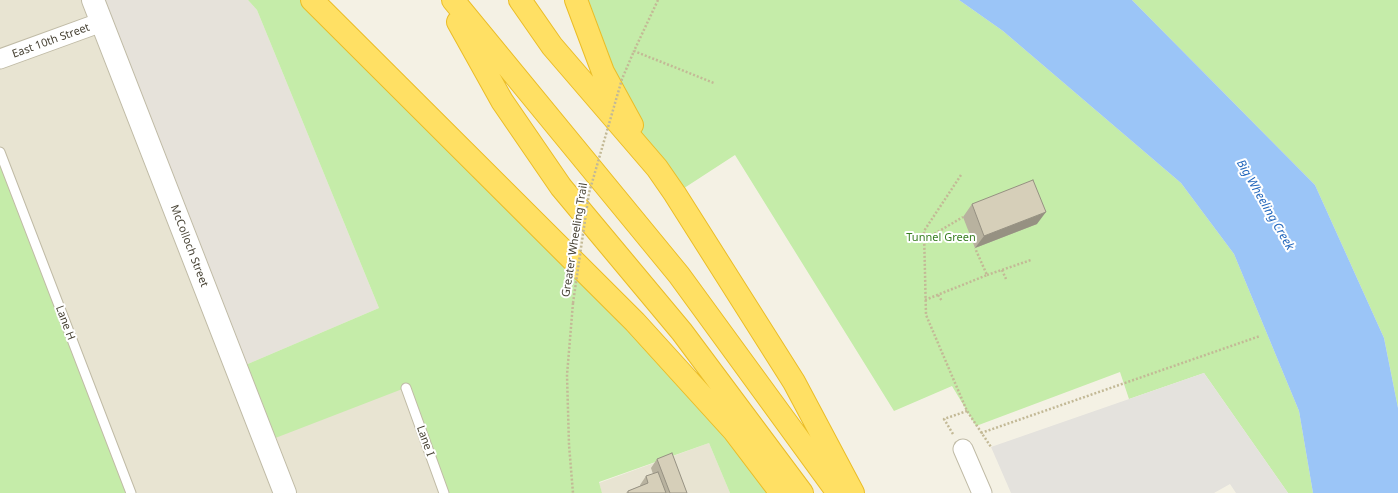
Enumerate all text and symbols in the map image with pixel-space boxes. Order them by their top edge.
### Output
street label: East 10th Street [11,21,91,61]
water label: Big Wheeling Creek [1233,157,1297,253]
street label: Greater Wheeling Trail [559,182,591,298]
street label: McColloch Street [167,203,211,289]
park label: Tunnel Green [906,231,976,245]
street label: Lane H [52,304,78,342]
street label: Lane I [413,424,437,458]

